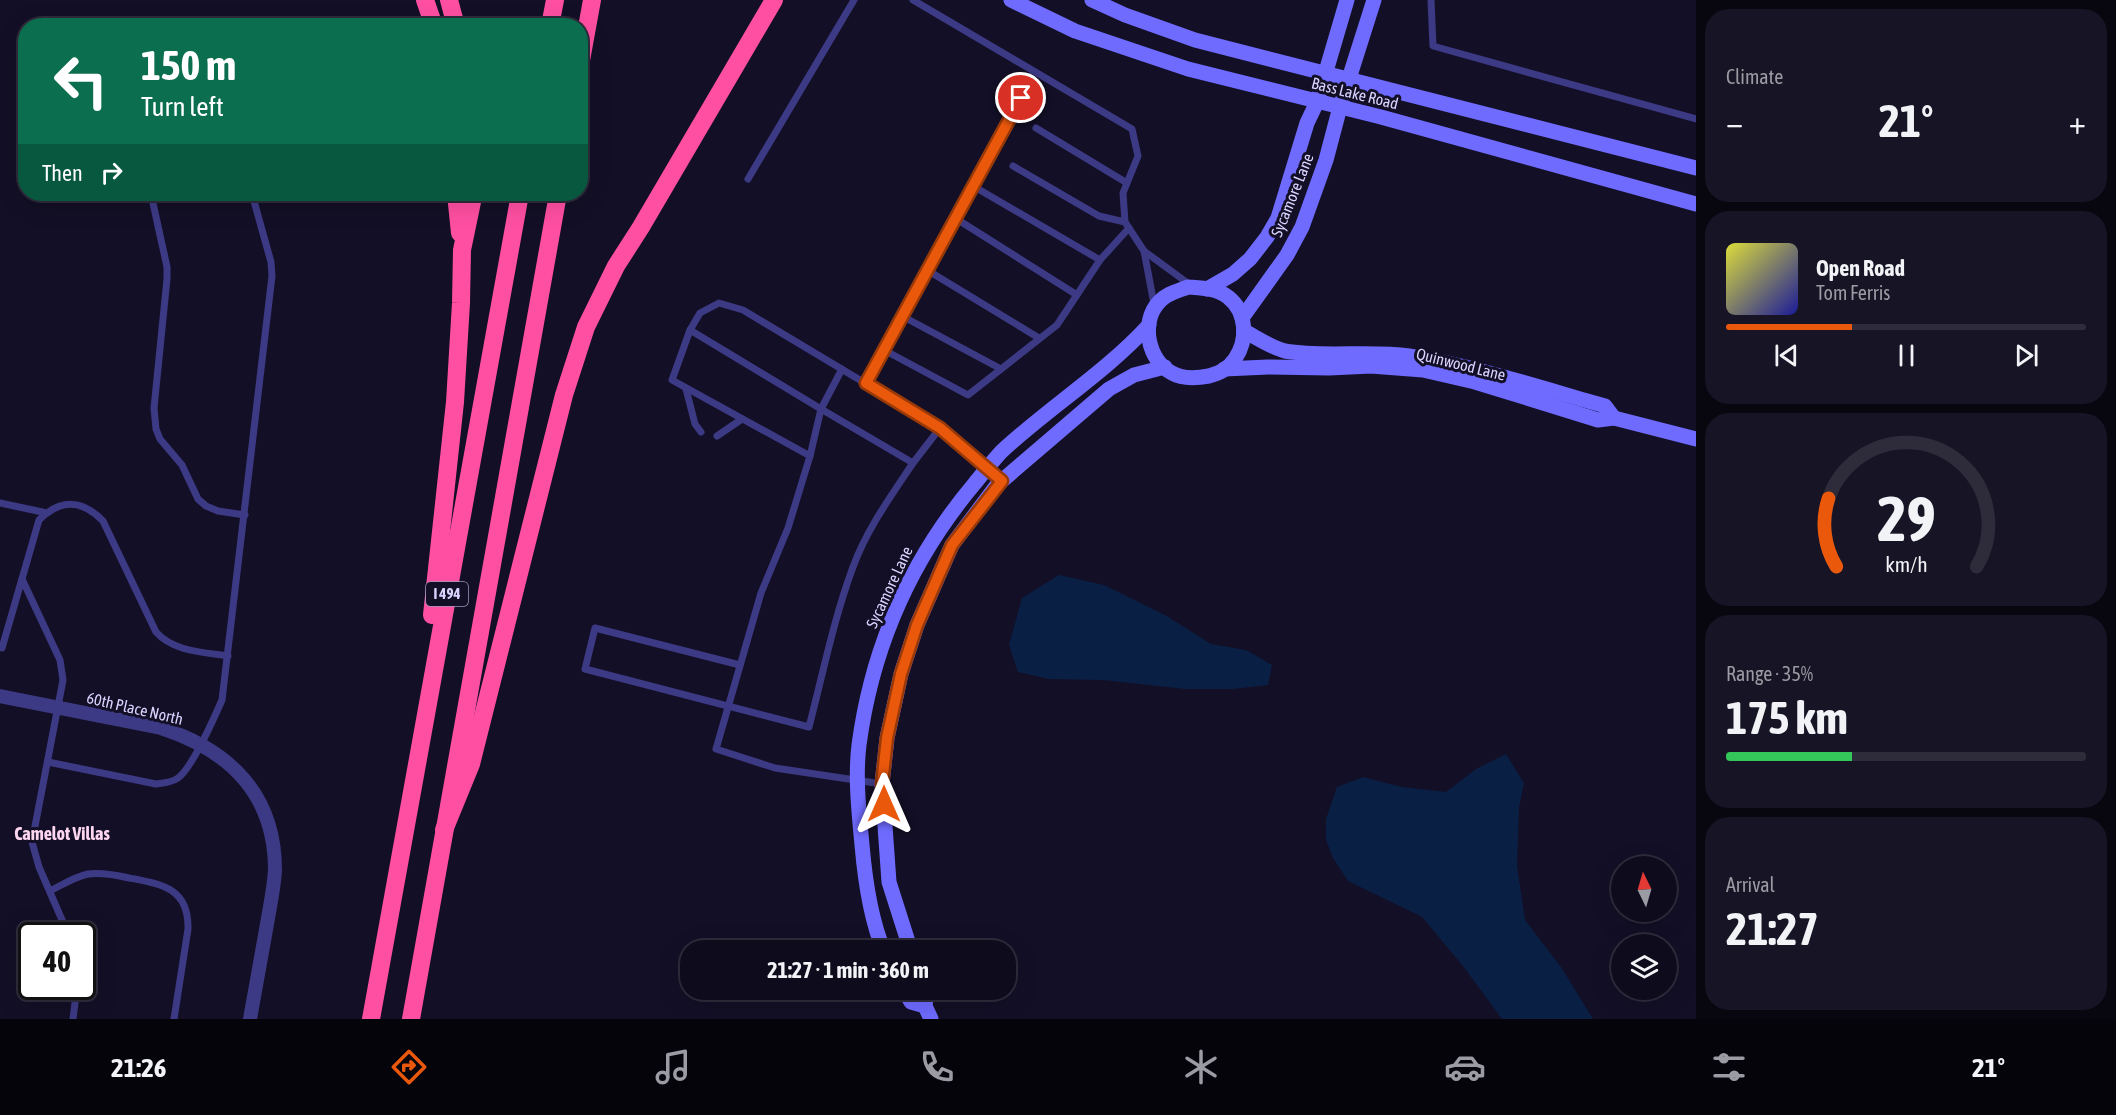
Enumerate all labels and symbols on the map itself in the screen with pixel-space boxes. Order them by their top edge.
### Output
pin [995,72,1046,123]
street label: Bass Lake Road [1310,74,1400,112]
street label: Sycamore Lane [1267,151,1318,240]
street label: Quinwood Lane [1414,344,1508,384]
street label: Sycamore Lane [862,543,917,631]
road number: I 494 [426,582,468,606]
street label: 60th Place North [85,688,185,728]
position arrow [852,772,916,836]
district label: Camelot Villas [14,823,110,844]
north arrow [1611,856,1677,922]
speed limit sign: 40 [18,922,96,1000]

